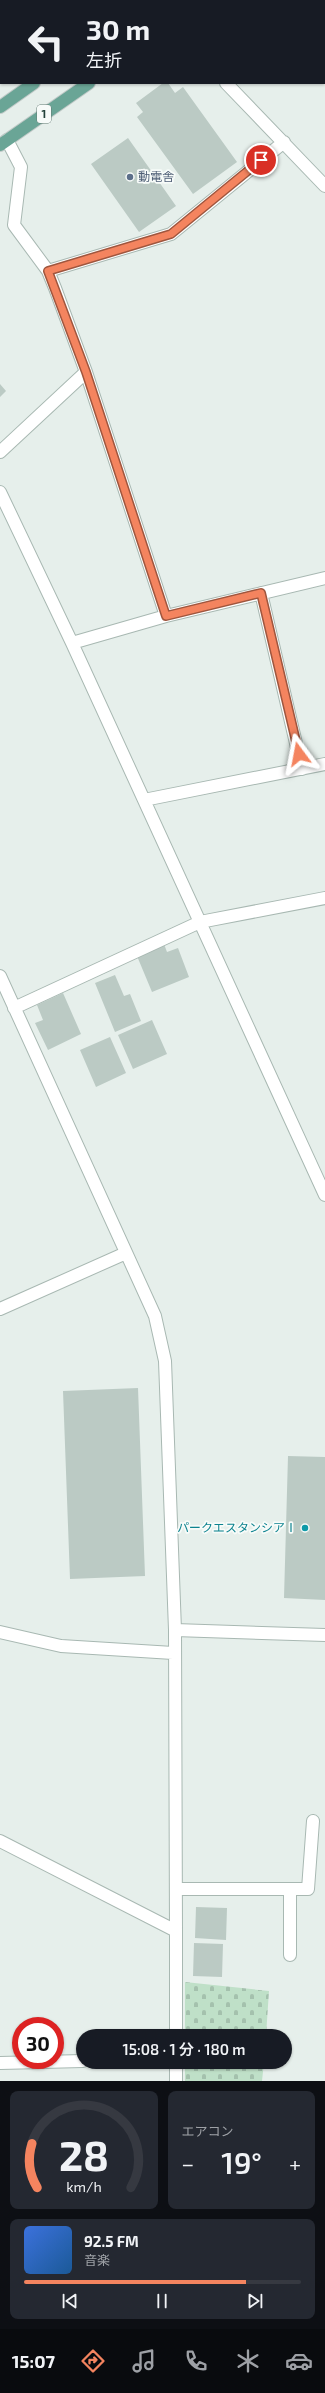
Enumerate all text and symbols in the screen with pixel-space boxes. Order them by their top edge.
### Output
text: 30 m [86,12,150,46]
icon: left [20,16,72,68]
text: 左折 [86,49,122,71]
road number: 1 [37,105,51,123]
pin [244,143,278,177]
icon: arrive [250,149,272,171]
place label: 動電舎 [138,169,174,183]
marker: 動電舎 [125,172,135,182]
position arrow [278,733,320,775]
place label: パークエスタンシアⅠ [177,1520,297,1534]
marker: パークエスタンシアⅠ [300,1523,310,1533]
speed limit sign: 30 [12,2017,64,2069]
text: 15:08 · 1 分 · 180 m [123,2040,245,2058]
text: エアコン [182,2123,234,2139]
text: 28 [59,2129,109,2179]
text: 19° [221,2144,262,2180]
text: − [182,2150,194,2176]
text: + [289,2150,301,2176]
text: km/h [66,2178,101,2195]
text: 92.5 FM [84,2232,139,2250]
text: 音楽 [84,2252,110,2268]
icon: previous [59,2290,81,2312]
icon: pause [151,2290,173,2312]
icon: next [244,2290,266,2312]
icon: directions [79,2347,107,2375]
icon: music [130,2347,158,2375]
icon: phone [182,2347,210,2375]
icon: climate [234,2347,262,2375]
icon: car [285,2347,313,2375]
text: 15:07 [12,2350,55,2372]

